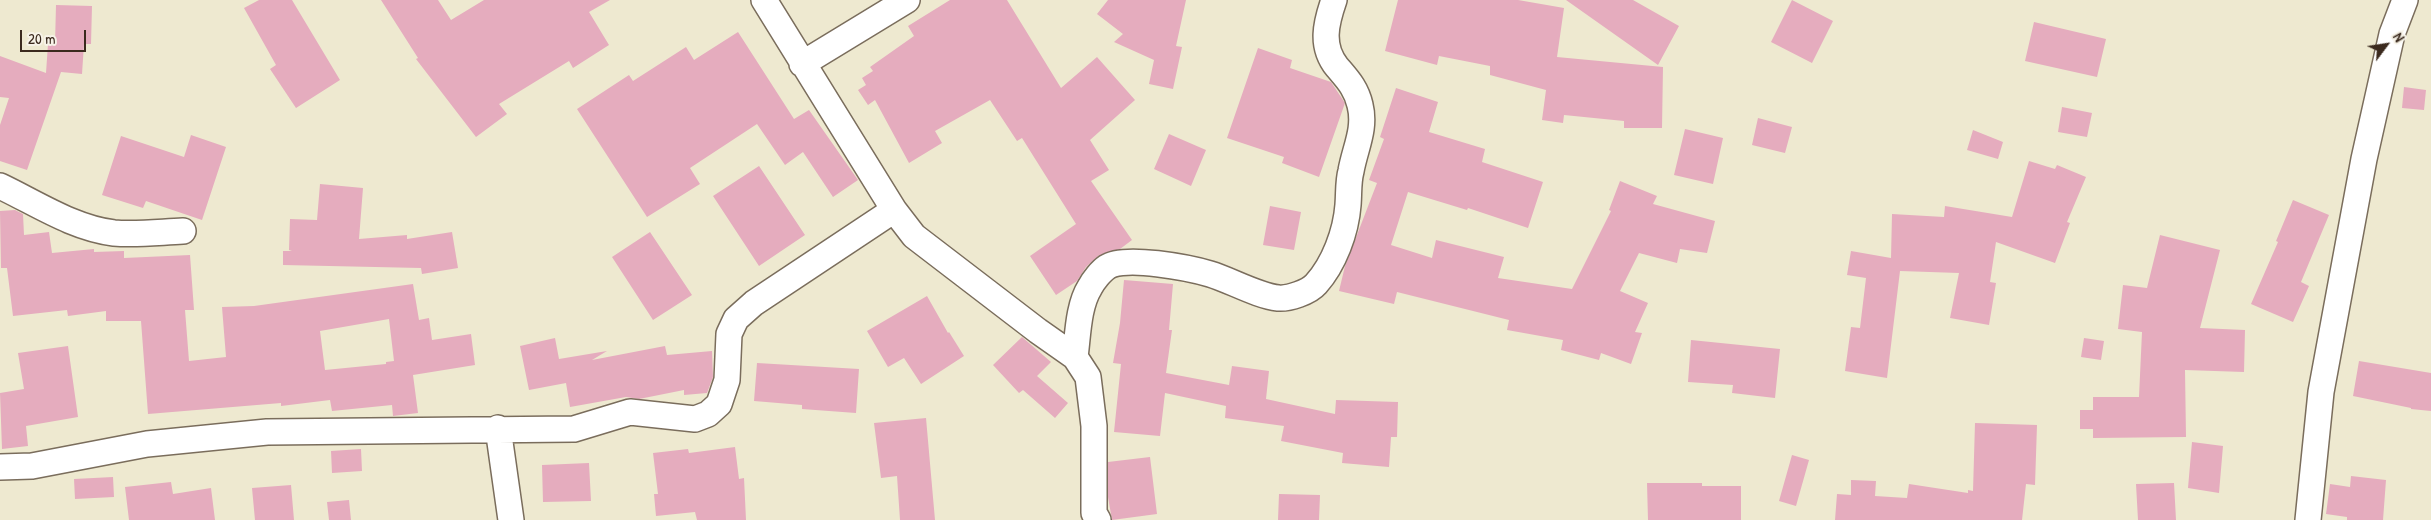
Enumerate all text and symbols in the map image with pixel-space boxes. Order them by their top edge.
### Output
scale bar [22,20,89,52]
north arrow [2361,20,2411,70]
text: 20 m [28,28,55,49]
text: N [2389,29,2409,45]

